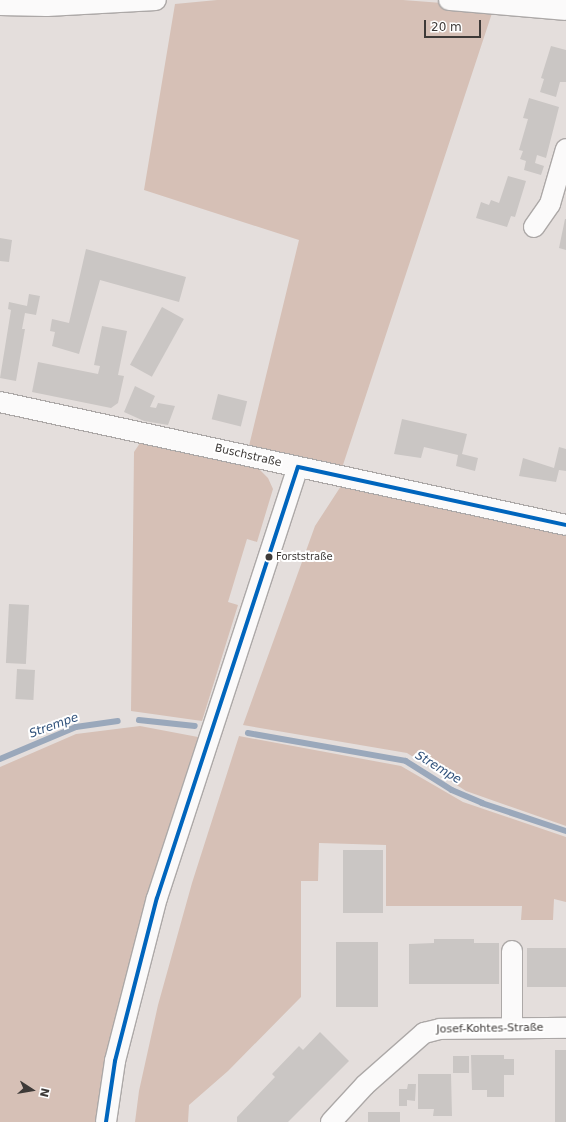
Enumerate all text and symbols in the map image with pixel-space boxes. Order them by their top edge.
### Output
scale bar [426,12,483,38]
text: 20 m [431,20,462,34]
street label: Buschstraße [213,442,283,470]
place label: Forststraße [276,551,333,563]
marker: Forststraße [264,552,274,562]
water label: Strempe [27,710,81,742]
water label: Strempe [412,749,464,787]
street label: Josef-Kohtes-Straße [436,1021,544,1037]
north arrow [12,1070,52,1110]
text: N [37,1087,52,1098]

